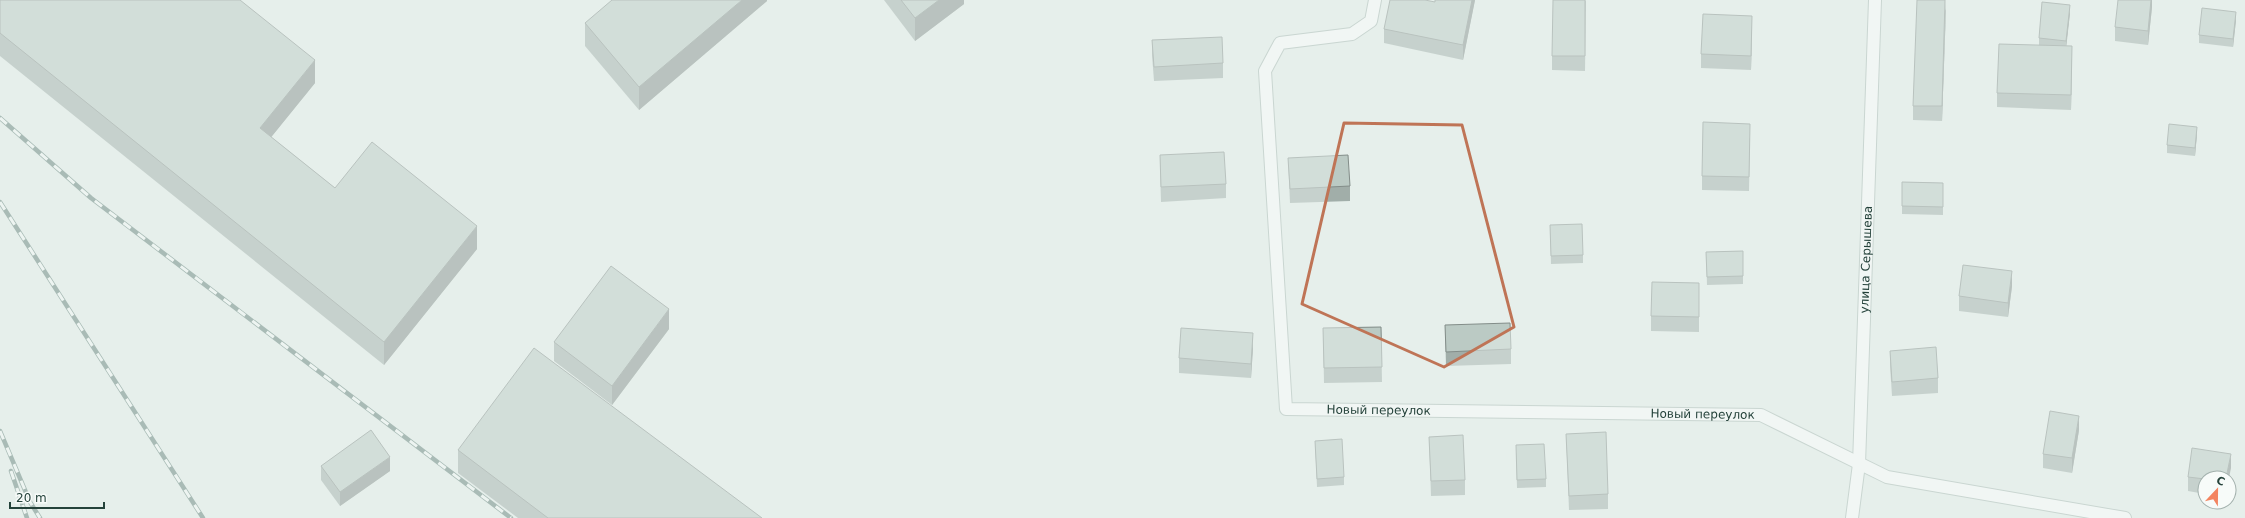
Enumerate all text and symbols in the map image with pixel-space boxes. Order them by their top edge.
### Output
street label: улица Серышева [1857,206,1875,314]
street label: Новый переулок [1326,403,1431,418]
street label: Новый переулок [1650,407,1755,422]
north arrow [2197,470,2237,510]
text: С [2214,474,2227,489]
scale bar [10,484,104,510]
text: 20 m [16,491,47,505]

